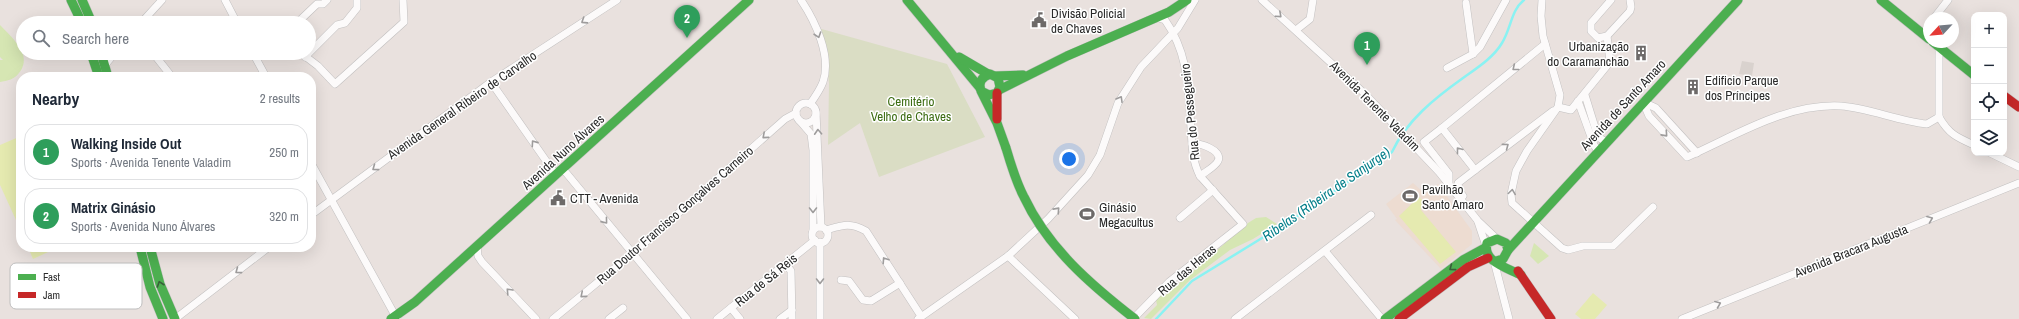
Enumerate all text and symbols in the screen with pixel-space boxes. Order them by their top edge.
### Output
pin: 2 [674,5,700,38]
place label: Divisão Policial de Chaves [1051,5,1125,37]
one-way arrow [1274,10,1282,18]
public building icon: Divisão Policial de Chaves [1030,11,1048,29]
north arrow [1923,12,1959,48]
map controls [1971,12,2007,156]
button: + [1971,12,2007,48]
search box [16,16,316,60]
one-way arrow [582,16,589,23]
icon: search [30,27,52,49]
text: Search here [62,28,129,49]
one-way arrow [813,31,822,38]
pin: 1 [1354,32,1380,65]
place label: Urbanização do Caramanchão [1547,38,1629,70]
building icon: Urbanização do Caramanchão [1632,44,1650,62]
street label: Avenida General Ribeiro de Carvalho [383,47,540,164]
button: − [1971,48,2007,84]
street label: Avenida de Santo Amaro [1576,56,1670,155]
street label: Avenida Tenente Valadim [1326,57,1424,155]
street label: Rua do Pessegueiro [1176,63,1204,161]
one-way arrow [1512,64,1520,71]
place label: Edificio Parque dos Príncipes [1705,72,1779,104]
building icon: Edificio Parque dos Príncipes [1684,78,1702,96]
button: locate [1971,84,2007,120]
text: Nearby [32,87,79,110]
text: 2 results [260,90,300,107]
park label: Cemitério Velho de Chaves [871,93,951,125]
one-way arrow [1116,96,1123,103]
street label: Avenida Nuno Álvares [517,110,608,194]
button: layers [1971,120,2007,156]
one-way arrow [813,129,822,135]
one-way arrow [1660,129,1668,137]
one-way arrow [763,132,770,139]
text: Walking Inside Out [71,133,181,154]
one-way arrow [532,141,539,148]
street label: Rua Doutor Francisco Gonçalves Carneiro [593,142,757,288]
water label: Ribelas (Ribeira de Sanjurge) [1258,143,1394,245]
text: 1 [43,144,49,161]
text: 250 m [269,144,299,161]
one-way arrow [1501,144,1508,151]
one-way arrow [1457,147,1464,154]
your location [1059,149,1079,169]
text: Sports · Avenida Tenente Valadim [71,154,231,171]
one-way arrow [372,163,379,170]
place label: Pavilhão Santo Amaro [1422,181,1484,213]
sports icon: Pavilhão Santo Amaro [1401,187,1419,205]
public building icon: CTT - Avenida [549,189,567,207]
one-way arrow [1507,189,1516,195]
place label: CTT - Avenida [570,190,638,207]
text: Matrix Ginásio [71,197,156,218]
place label: Ginásio Megacultus [1099,199,1154,231]
sports icon: Ginásio Megacultus [1078,205,1096,223]
one-way arrow [809,207,817,213]
one-way arrow [1052,207,1059,214]
text: 2 [43,208,49,225]
text: 320 m [269,208,299,225]
one-way arrow [601,216,608,224]
one-way arrow [1926,216,1933,224]
text: Sports · Avenida Nuno Álvares [71,218,215,235]
street label: Avenida Bracara Augusta [1791,220,1910,282]
street label: Rua das Heras [1154,241,1220,299]
street label: Rua de Sá Reis [731,250,801,310]
one-way arrow [882,257,890,264]
legend [10,263,142,309]
one-way arrow [1449,263,1456,270]
one-way arrow [235,266,242,273]
text: Fast [43,270,61,284]
one-way arrow [816,278,824,284]
one-way arrow [156,280,165,287]
text: Jam [43,288,60,302]
one-way arrow [506,288,514,296]
one-way arrow [580,290,587,297]
one-way arrow [1715,301,1722,309]

